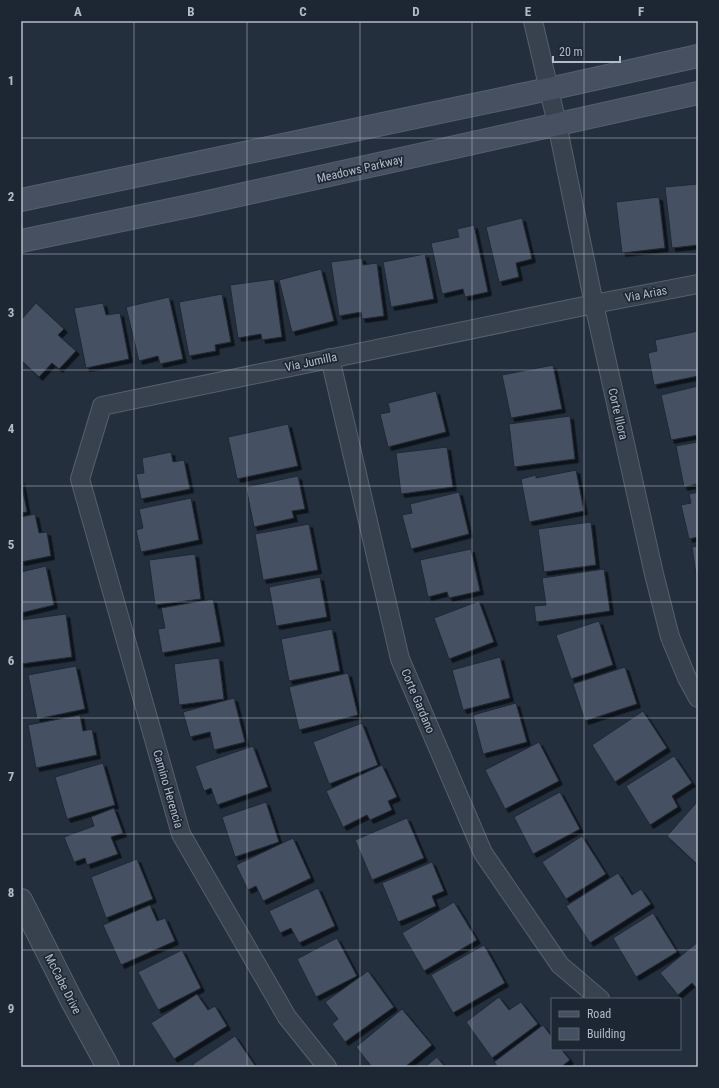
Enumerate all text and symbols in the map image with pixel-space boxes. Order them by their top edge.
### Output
text: A [74,4,82,19]
text: B [187,4,195,19]
text: C [299,4,307,19]
text: D [412,4,420,19]
text: E [525,4,532,19]
text: F [638,4,644,19]
scale bar [553,38,620,64]
text: 20 m [559,45,583,59]
text: 1 [8,73,14,88]
street label: Meadows Parkway [315,152,405,186]
text: 2 [8,189,15,204]
street label: Via Arias [624,283,668,305]
text: 3 [8,305,14,320]
street label: Via Jumilla [284,350,338,374]
street label: Corte Illora [605,387,631,441]
text: 4 [8,421,15,436]
text: 5 [8,537,15,552]
text: 6 [8,653,15,668]
street label: Corte Gardano [398,667,438,735]
street label: Camino Herencia [150,748,186,830]
text: 7 [8,769,15,784]
text: 8 [8,885,14,900]
street label: McCabe Drive [42,952,84,1017]
legend [551,998,681,1050]
text: 9 [8,1001,14,1016]
text: Road [587,1007,611,1021]
text: Building [587,1027,625,1041]

